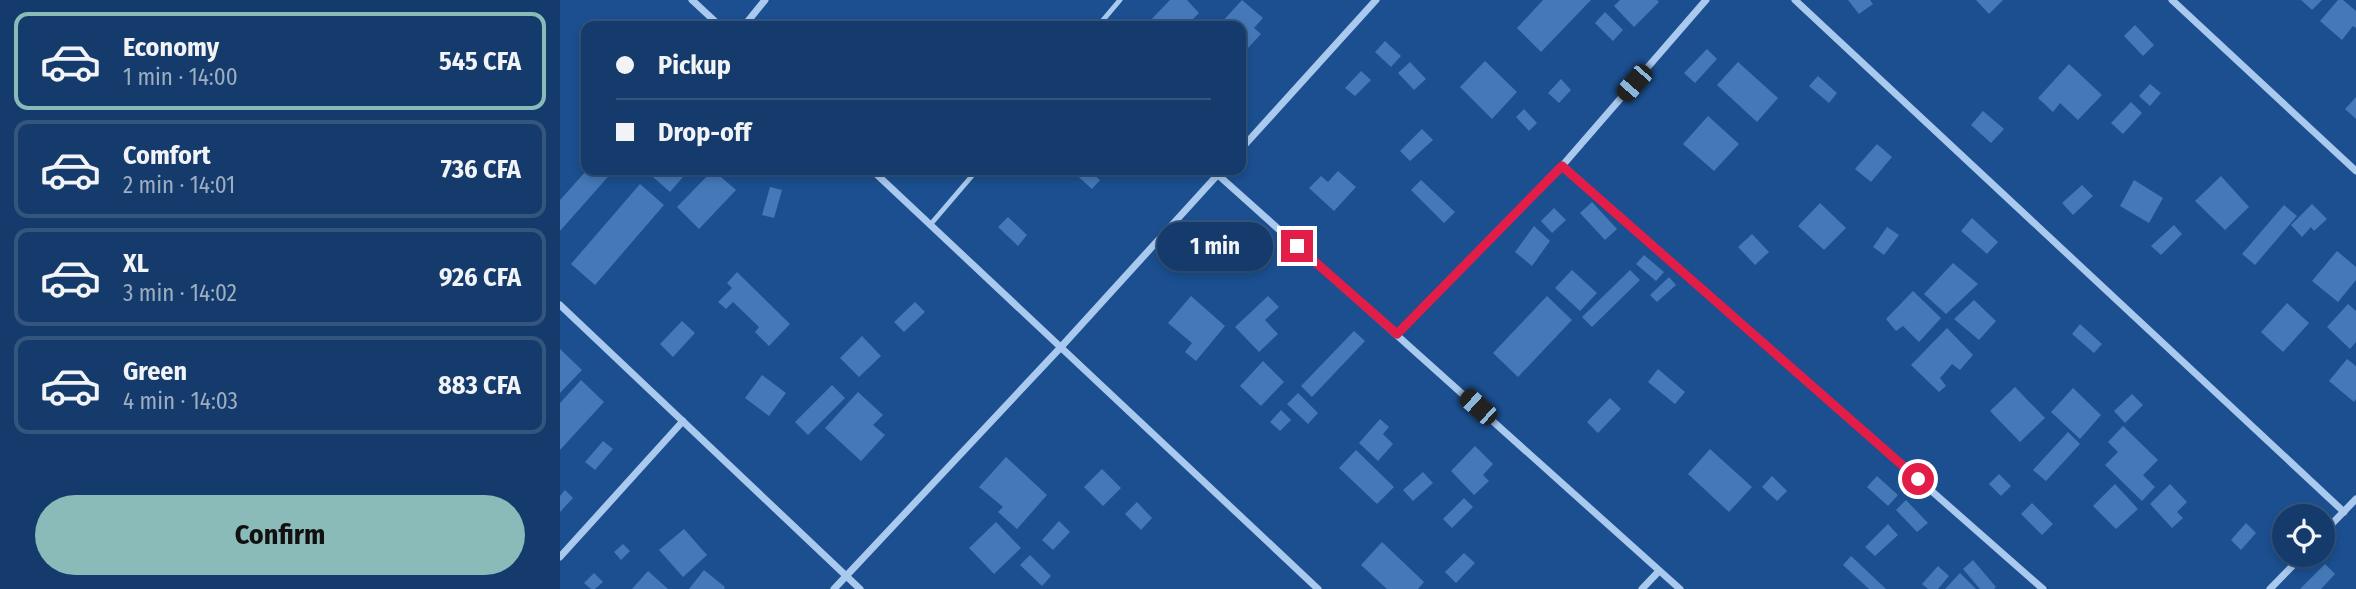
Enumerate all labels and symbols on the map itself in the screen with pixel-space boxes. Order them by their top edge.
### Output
car [1613,60,1656,106]
callout: 1 min [1157,222,1272,270]
route end [1281,230,1313,262]
car [1456,385,1501,429]
route start [1902,463,1934,495]

